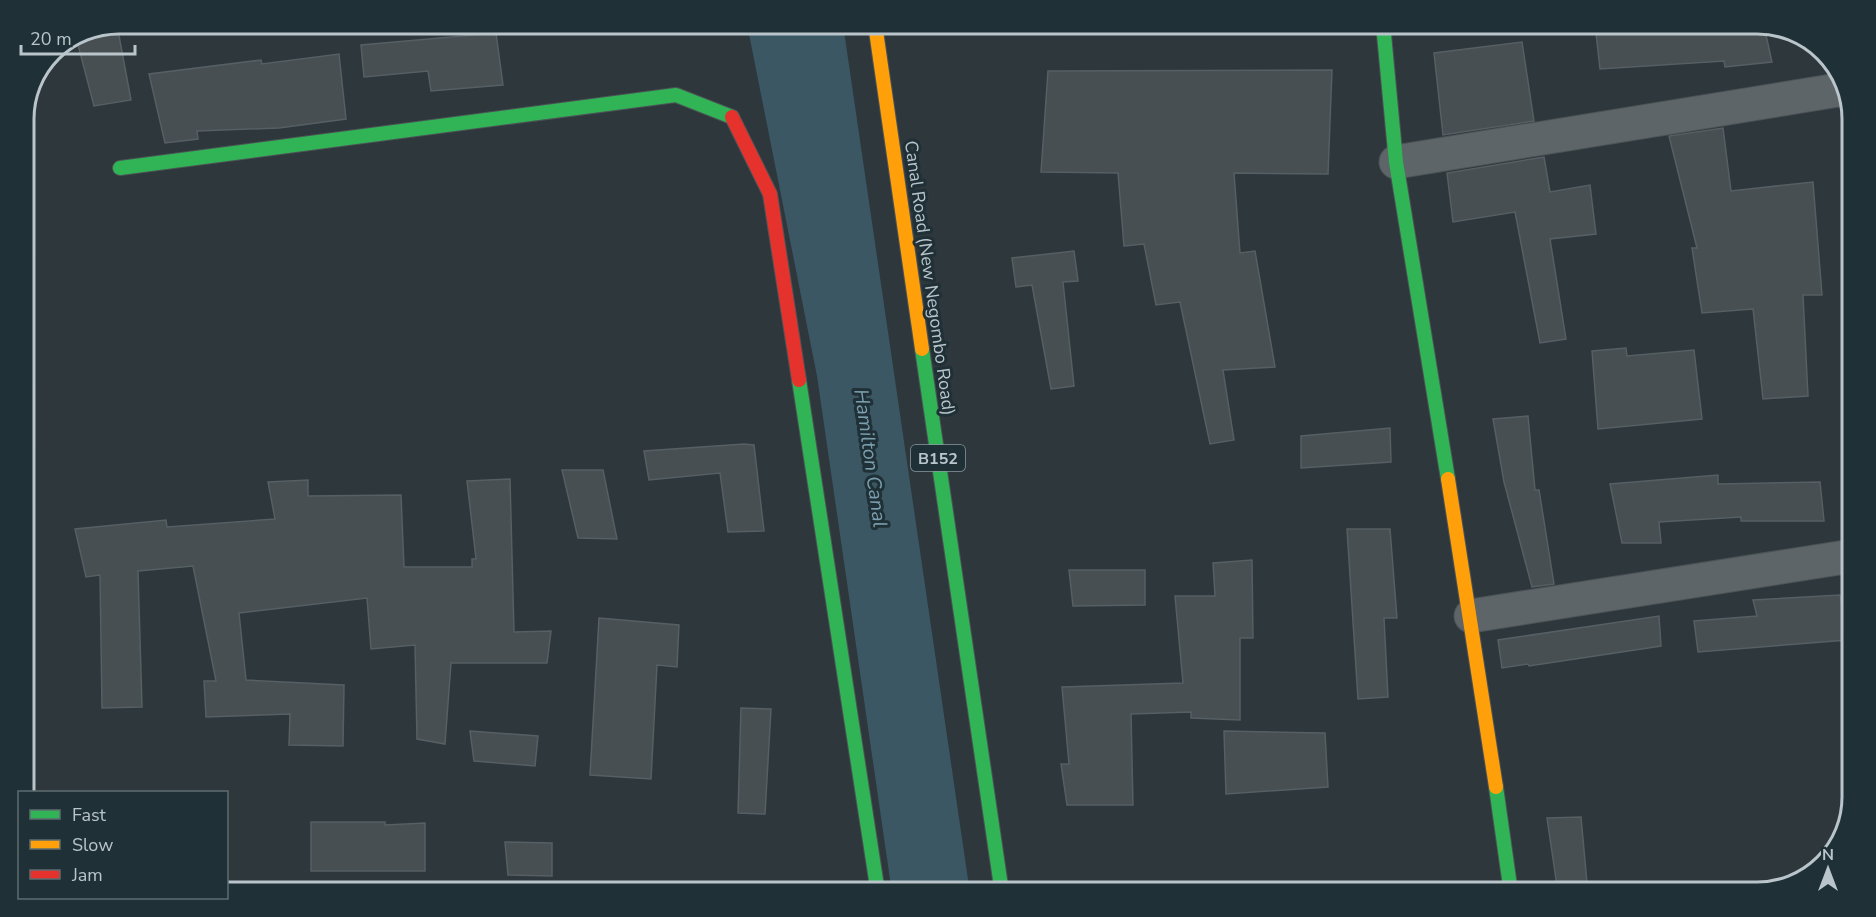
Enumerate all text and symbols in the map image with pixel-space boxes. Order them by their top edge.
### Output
scale bar [21,18,135,56]
text: 20 m [30,27,72,51]
street label: Canal Road (New Negombo Road) [899,139,961,417]
water label: Hamilton Canal [847,387,894,529]
road number: B152 [911,445,965,471]
legend [18,791,228,899]
text: Fast [72,803,107,827]
text: Slow [72,833,113,857]
north arrow [1798,839,1858,899]
text: N [1822,844,1834,866]
text: Jam [71,863,103,887]

